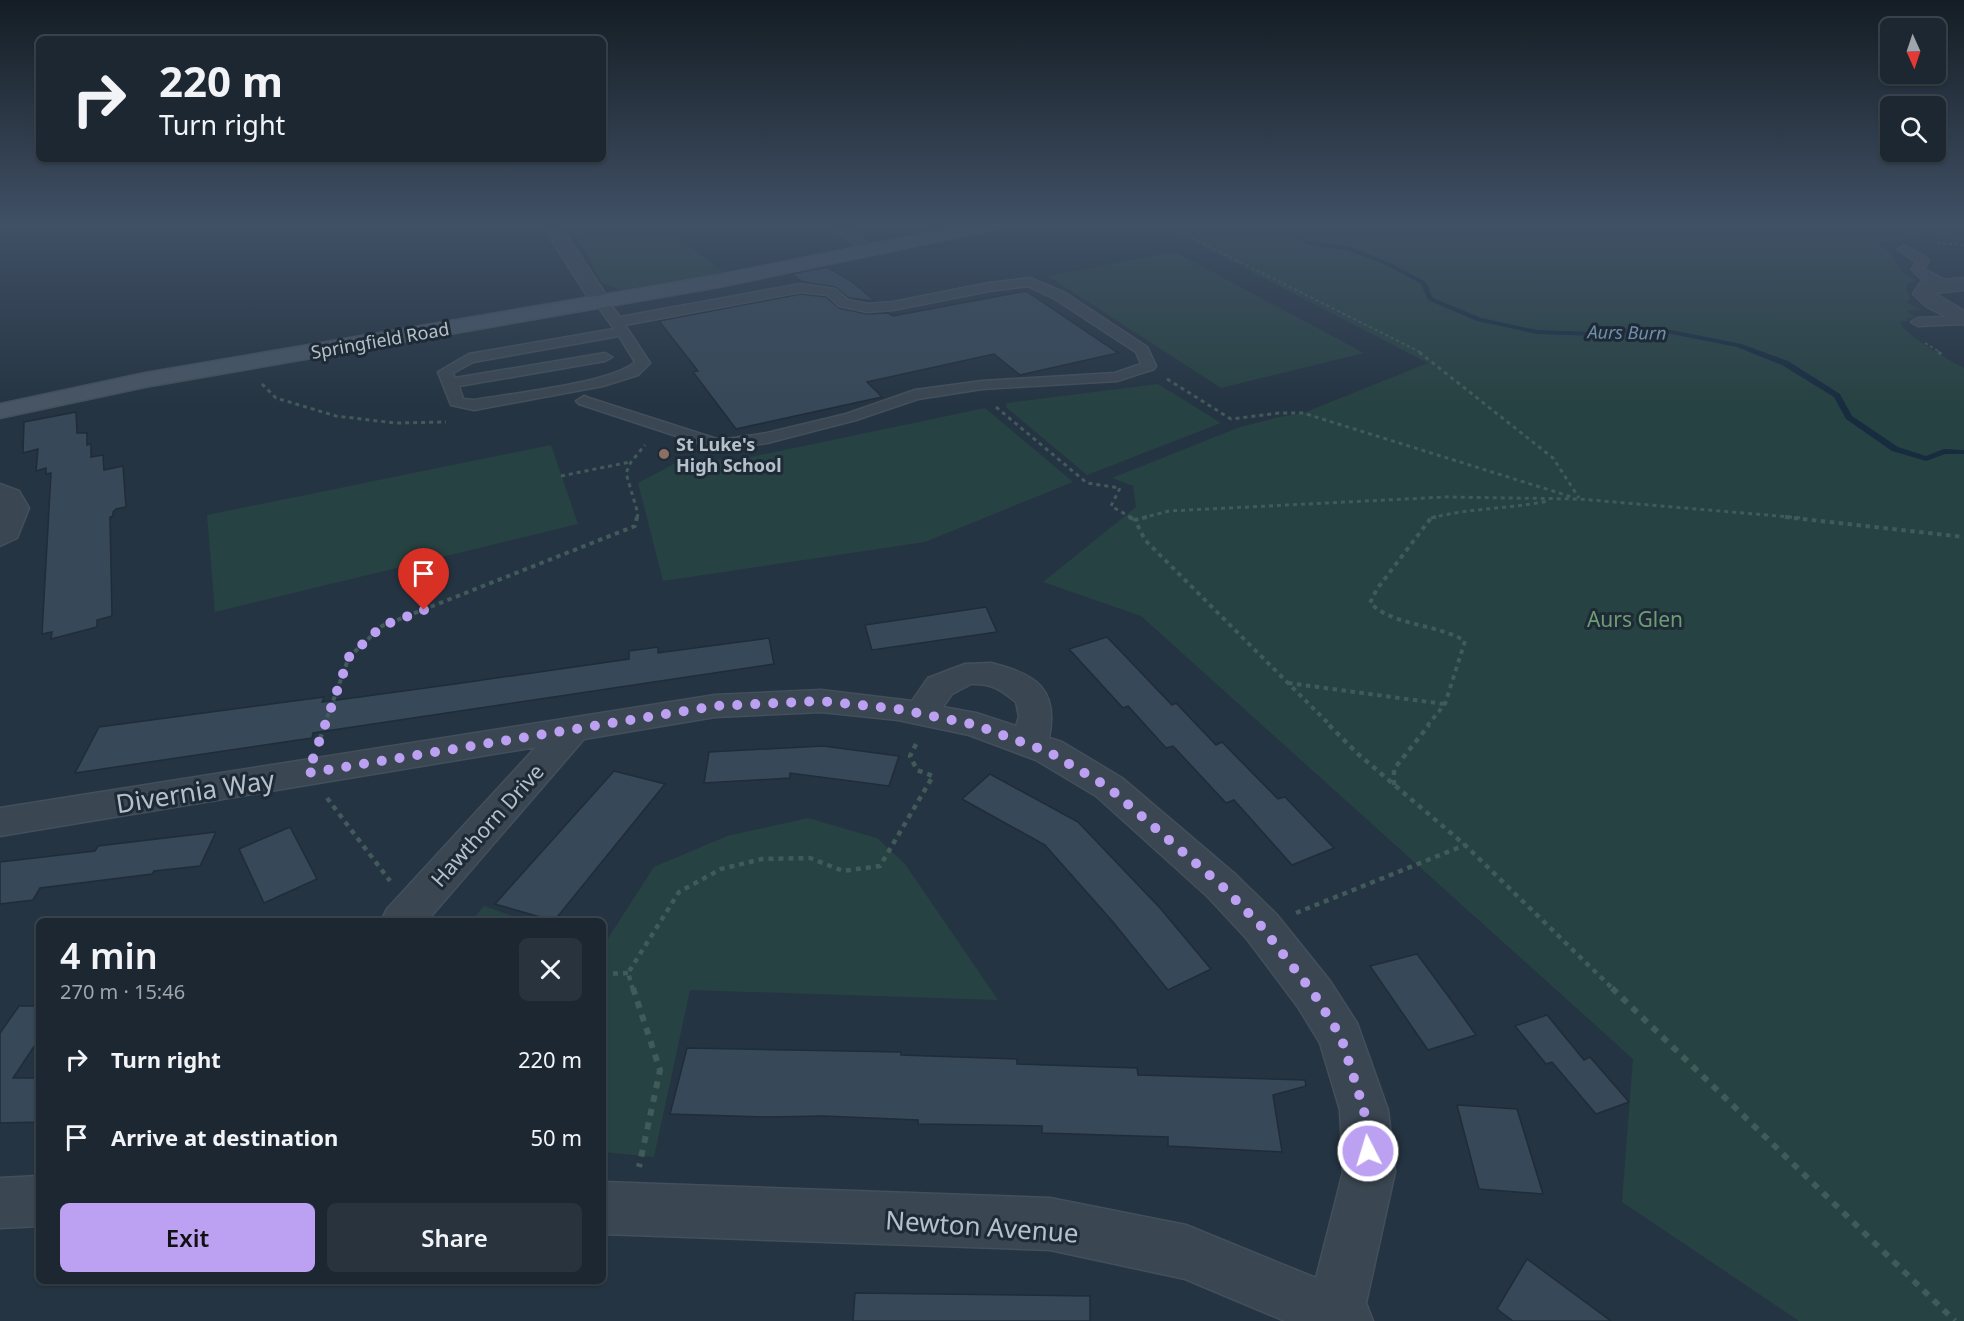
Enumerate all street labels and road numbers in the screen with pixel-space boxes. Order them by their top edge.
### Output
street label: Springfield Road [309,316,451,364]
street label: Hawthorn Drive [424,758,550,892]
street label: Divernia Way [113,761,278,821]
street label: Newton Avenue [884,1201,1080,1251]

